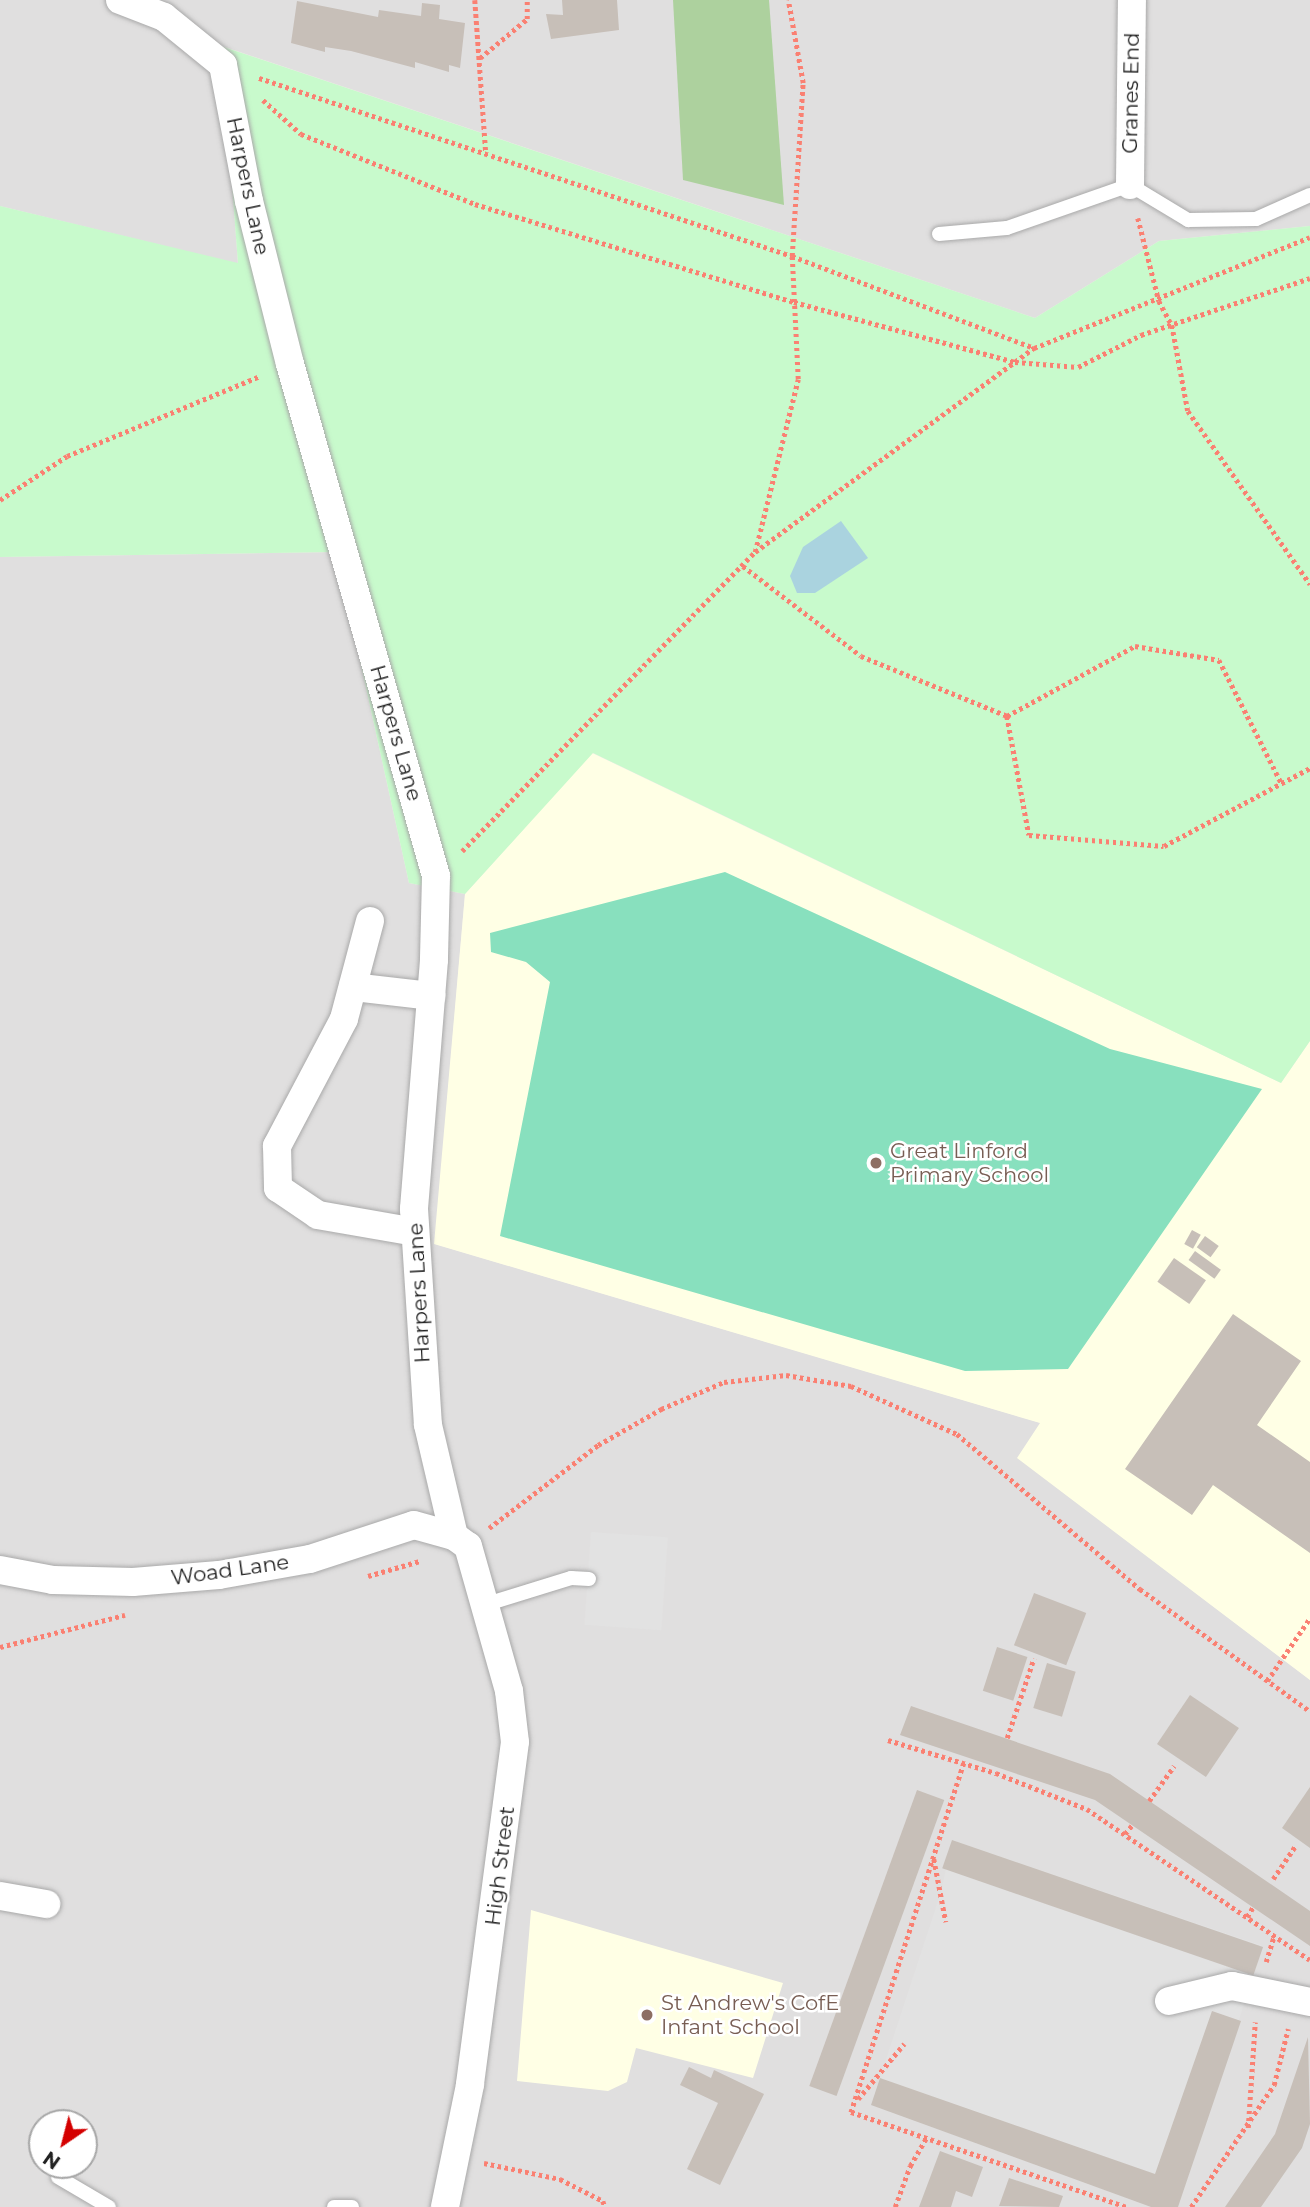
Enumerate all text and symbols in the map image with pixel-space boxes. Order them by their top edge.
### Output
street label: Granes End [1117,32,1145,154]
street label: Harpers Lane [221,115,275,257]
street label: Harpers Lane [365,662,427,804]
place label: Great Linford Primary School [890,1138,1049,1188]
marker: Great Linford Primary School [868,1155,884,1171]
street label: Harpers Lane [403,1222,435,1364]
street label: Woad Lane [169,1549,291,1591]
street label: High Street [480,1805,520,1927]
place label: St Andrew's CofE Infant School [661,1990,839,2040]
marker: St Andrew's CofE Infant School [639,2007,655,2023]
north arrow [28,2109,98,2179]
text: N [39,2146,65,2174]

